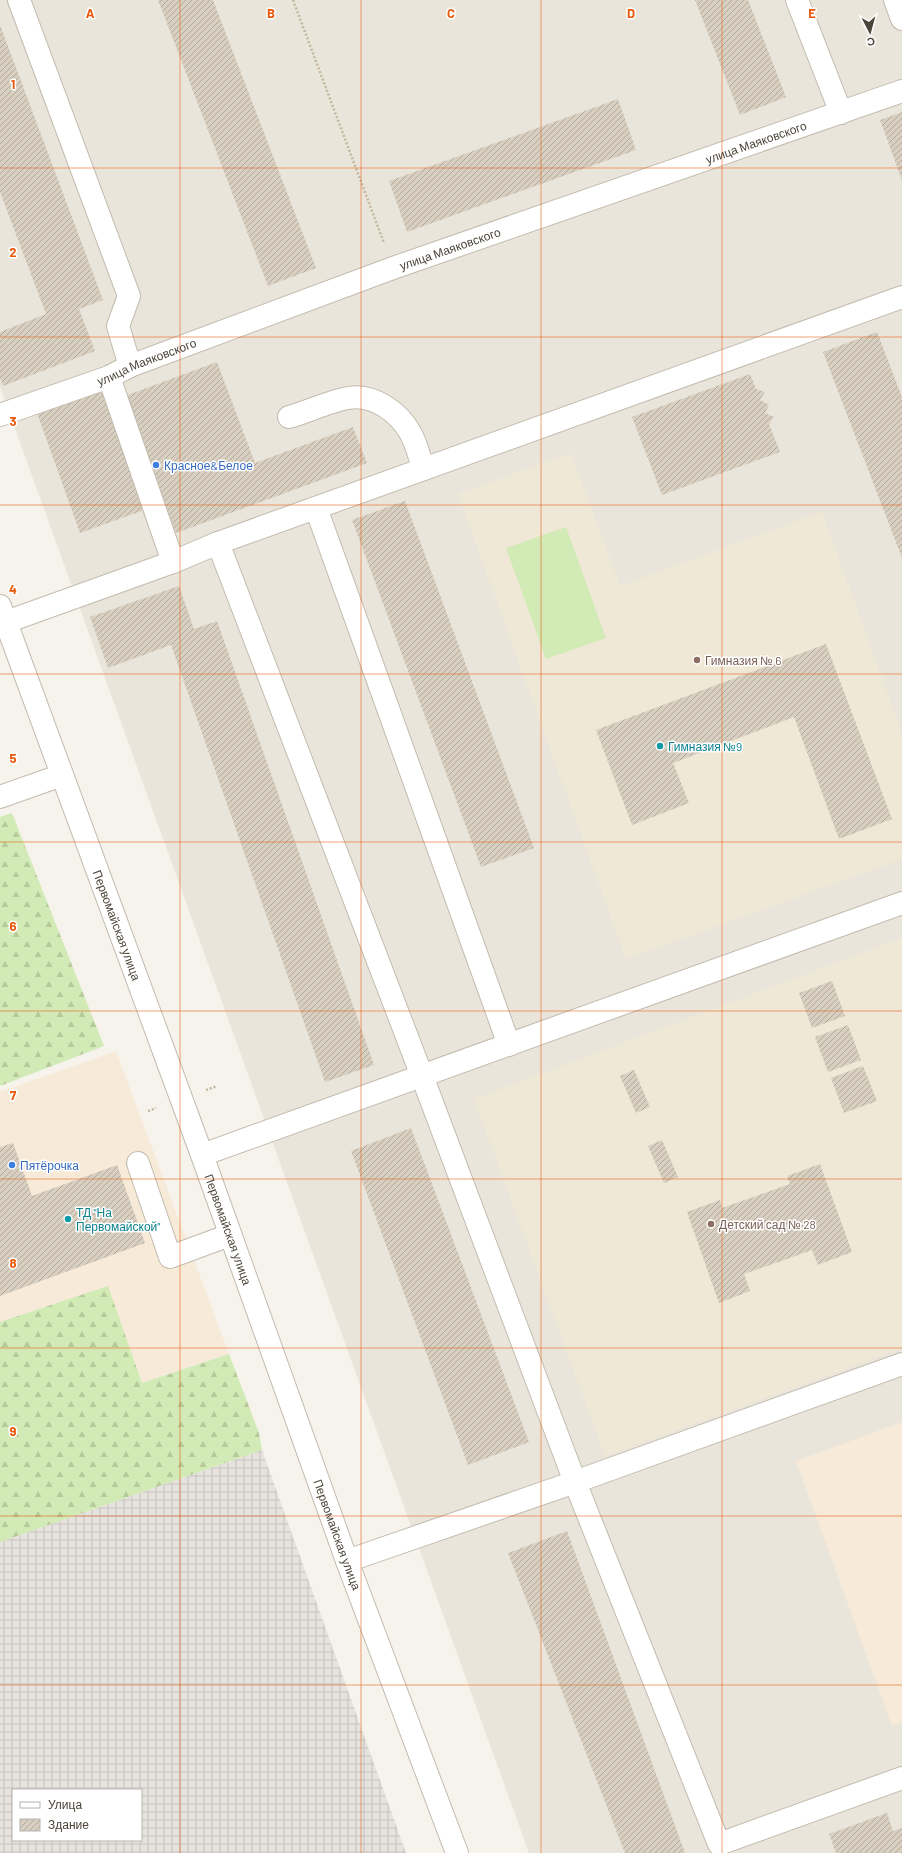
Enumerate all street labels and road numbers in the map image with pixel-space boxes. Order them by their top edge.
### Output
street label: улица Маяковского [704,118,809,167]
street label: улица Маяковского [398,224,503,273]
street label: улица Маяковского [95,335,198,389]
street label: Первомайская улица [91,868,144,983]
street label: Первомайская улица [202,1172,255,1287]
street label: Первомайская улица [311,1477,364,1592]

